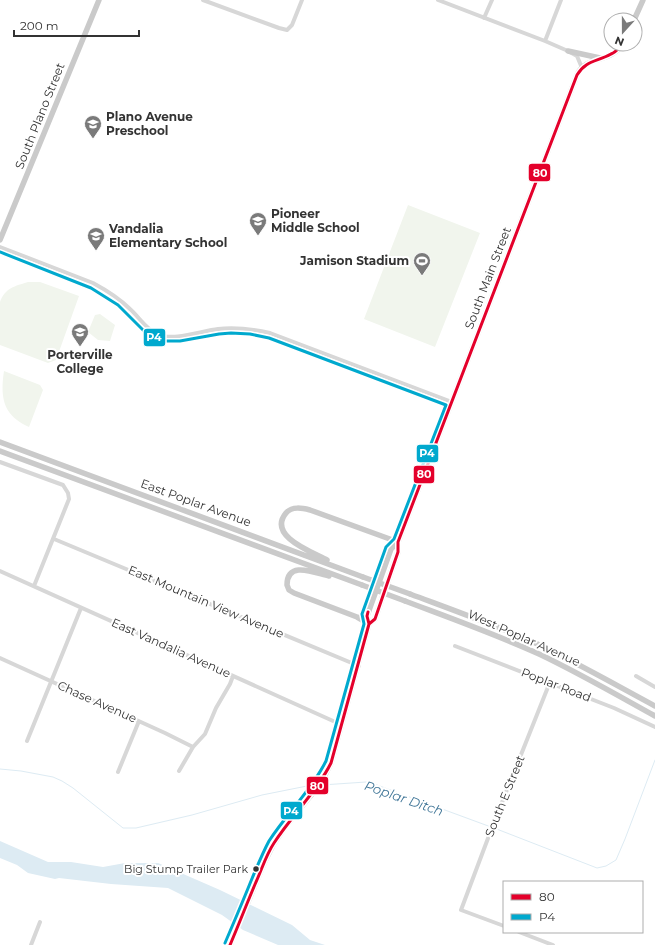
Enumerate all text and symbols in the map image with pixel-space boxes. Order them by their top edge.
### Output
scale bar [14,12,139,38]
north arrow [603,12,643,52]
text: 200 m [20,18,59,33]
text: N [613,33,626,49]
street label: South Plano Street [11,60,68,171]
place label: Plano Avenue Preschool [106,109,193,138]
school or university icon: Plano Avenue Preschool [83,114,103,139]
line badge: 80 [528,163,551,182]
text: 80 [533,166,548,180]
place label: Pioneer Middle School [271,206,360,235]
school or university icon: Pioneer Middle School [248,211,268,236]
place label: Vandalia Elementary School [108,221,227,250]
street label: South Main Street [461,224,514,331]
school or university icon: Vandalia Elementary School [86,226,106,251]
sports icon: Jamison Stadium [412,251,432,276]
place label: Jamison Stadium [299,253,409,268]
school or university icon: Porterville College [70,322,90,347]
line badge: P4 [143,328,166,347]
text: P4 [146,330,162,344]
place label: Porterville College [47,347,113,376]
line badge: P4 [416,444,439,463]
text: P4 [419,446,435,460]
line badge: 80 [413,465,435,484]
text: 80 [417,467,432,481]
street label: East Poplar Avenue [139,476,254,530]
street label: East Mountain View Avenue [126,562,286,641]
street label: West Poplar Avenue [466,606,583,669]
street label: East Vandalia Avenue [109,614,233,681]
street label: Poplar Road [519,664,593,705]
street label: Chase Avenue [55,677,139,726]
street label: South E Street [481,753,528,839]
line badge: 80 [306,776,329,795]
water label: Poplar Ditch [362,777,446,819]
text: 80 [310,779,325,793]
line badge: P4 [280,801,303,820]
text: P4 [283,804,299,818]
place label: Big Stump Trailer Park [124,862,248,876]
marker: Big Stump Trailer Park [251,864,261,874]
legend [503,881,643,933]
text: 80 [539,889,555,904]
text: P4 [539,909,555,924]

